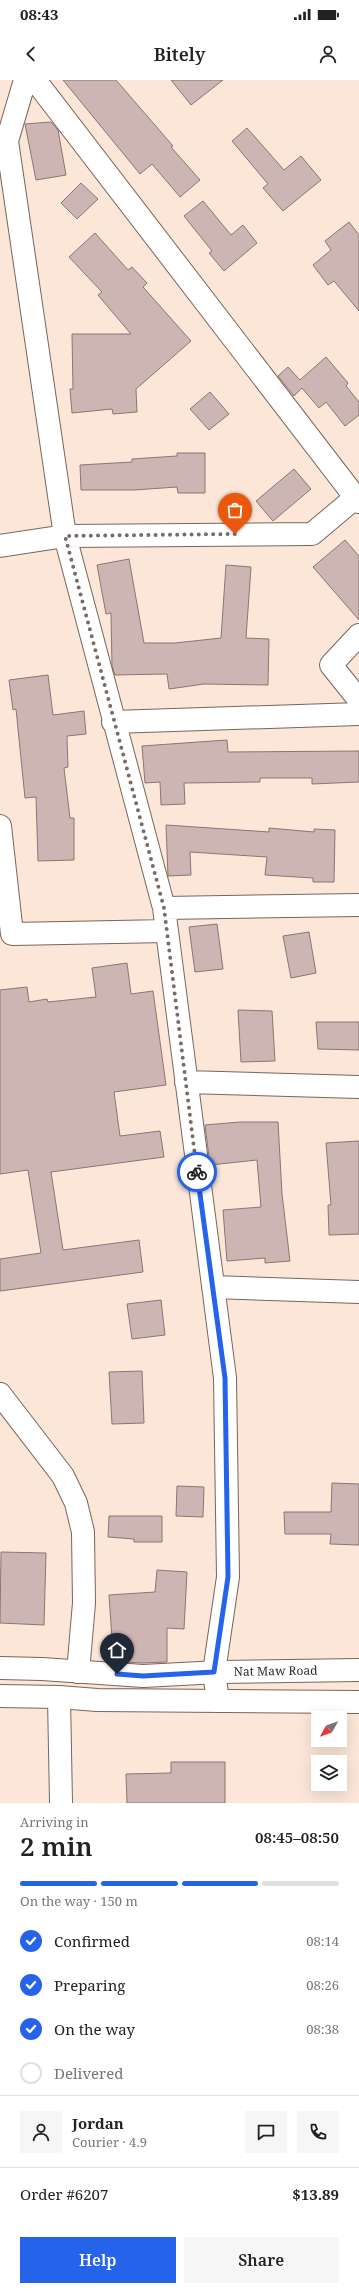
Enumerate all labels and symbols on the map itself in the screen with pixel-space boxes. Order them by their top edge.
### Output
pin [218,493,252,534]
courier [177,1152,217,1192]
pin [100,1633,134,1674]
street label: Nat Maw Road [234,1662,318,1680]
north arrow [311,1711,347,1747]

